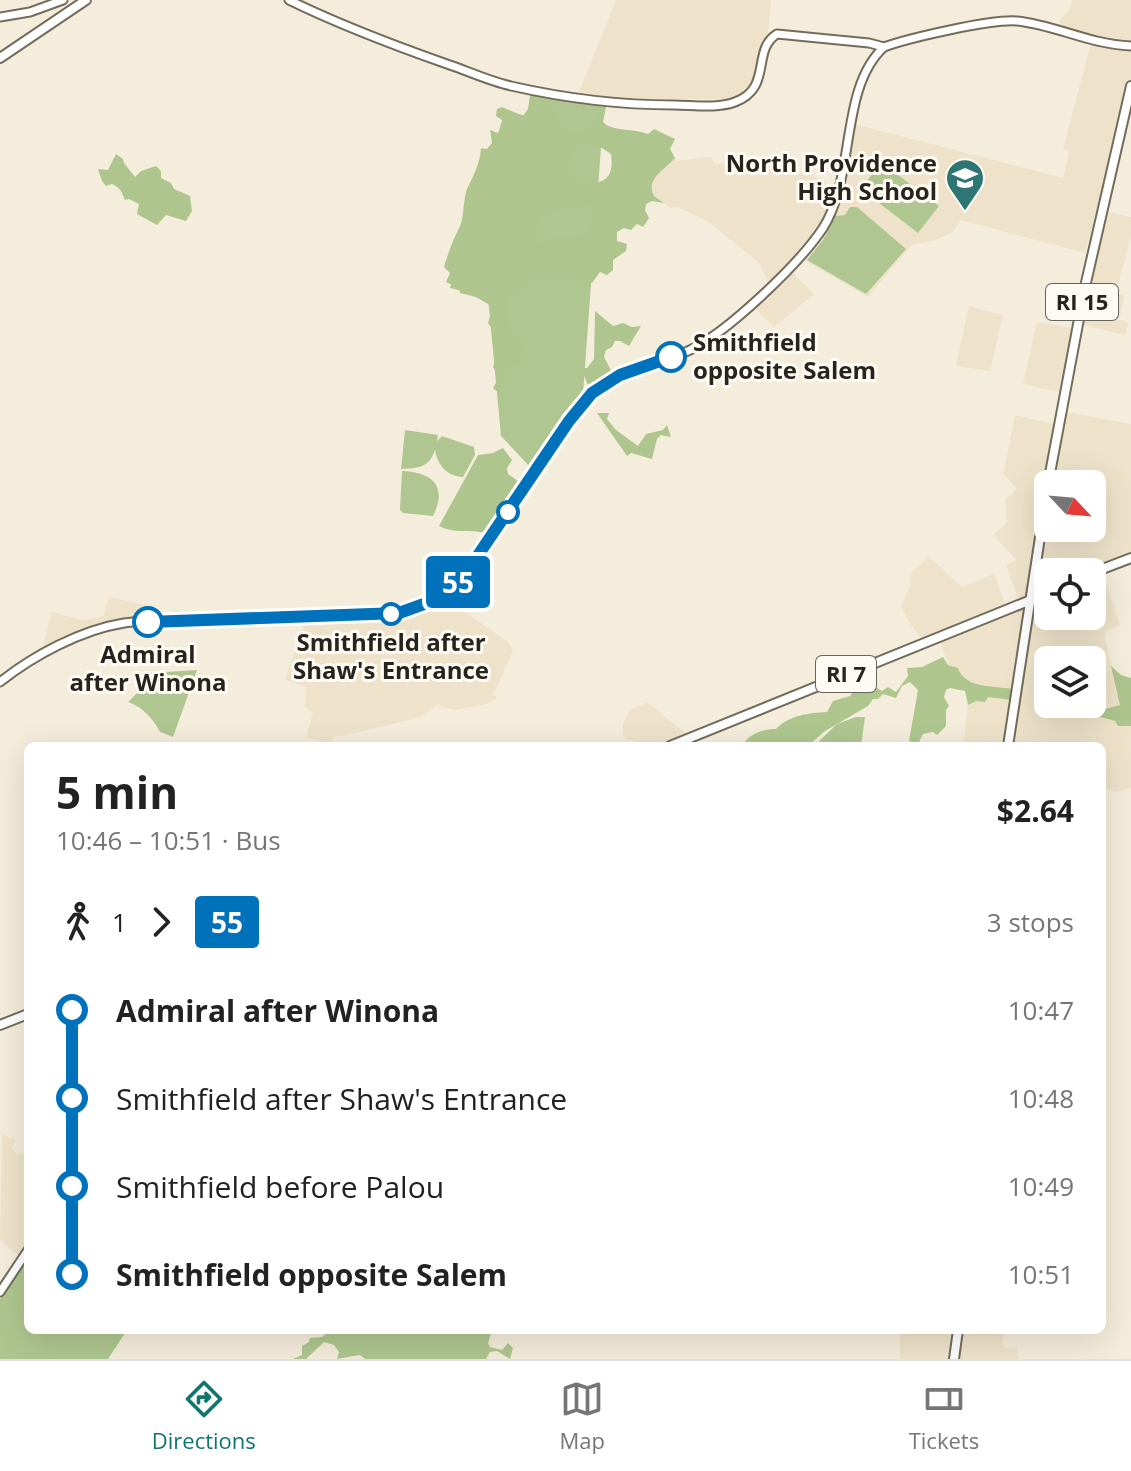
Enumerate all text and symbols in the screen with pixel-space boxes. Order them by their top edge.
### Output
place label: North Providence High School [726,146,937,207]
school or university icon: North Providence High School [944,157,986,212]
road number: RI 15 [1046,284,1118,320]
place label: Smithfield opposite Salem [693,325,876,386]
marker: Smithfield opposite Salem [656,342,686,372]
north arrow [1034,470,1106,542]
map controls [1034,470,1106,718]
unlabelled marker [497,501,519,523]
line badge: 55 [422,556,494,608]
button: locate [1034,558,1106,630]
text: 55 [442,563,474,601]
marker: Smithfield after Shaw's Entrance [380,603,402,625]
marker: Admiral after Winona [133,607,163,637]
place label: Smithfield after Shaw's Entrance [293,625,489,686]
place label: Admiral after Winona [70,637,226,698]
button: layers [1034,646,1106,718]
road number: RI 7 [816,656,876,692]
text: 5 min [56,762,178,822]
text: $2.64 [997,790,1074,831]
text: 10:46 – 10:51 · Bus [56,822,281,858]
icon: walk [56,900,100,944]
icon: forward [139,900,183,944]
text: 55 [211,903,243,941]
text: 1 [112,904,127,940]
text: 3 stops [987,904,1074,940]
text: Admiral after Winona [116,990,439,1031]
text: 10:47 [1008,992,1074,1028]
text: Smithfield after Shaw's Entrance [116,1078,567,1119]
text: 10:48 [1008,1080,1074,1116]
text: Smithfield before Palou [116,1166,444,1207]
text: 10:49 [1008,1168,1074,1204]
text: Smithfield opposite Salem [116,1254,507,1295]
text: 10:51 [1008,1256,1074,1292]
tab: Directions [152,1377,256,1455]
tab: Map [560,1377,605,1455]
tab: Tickets [909,1377,979,1455]

